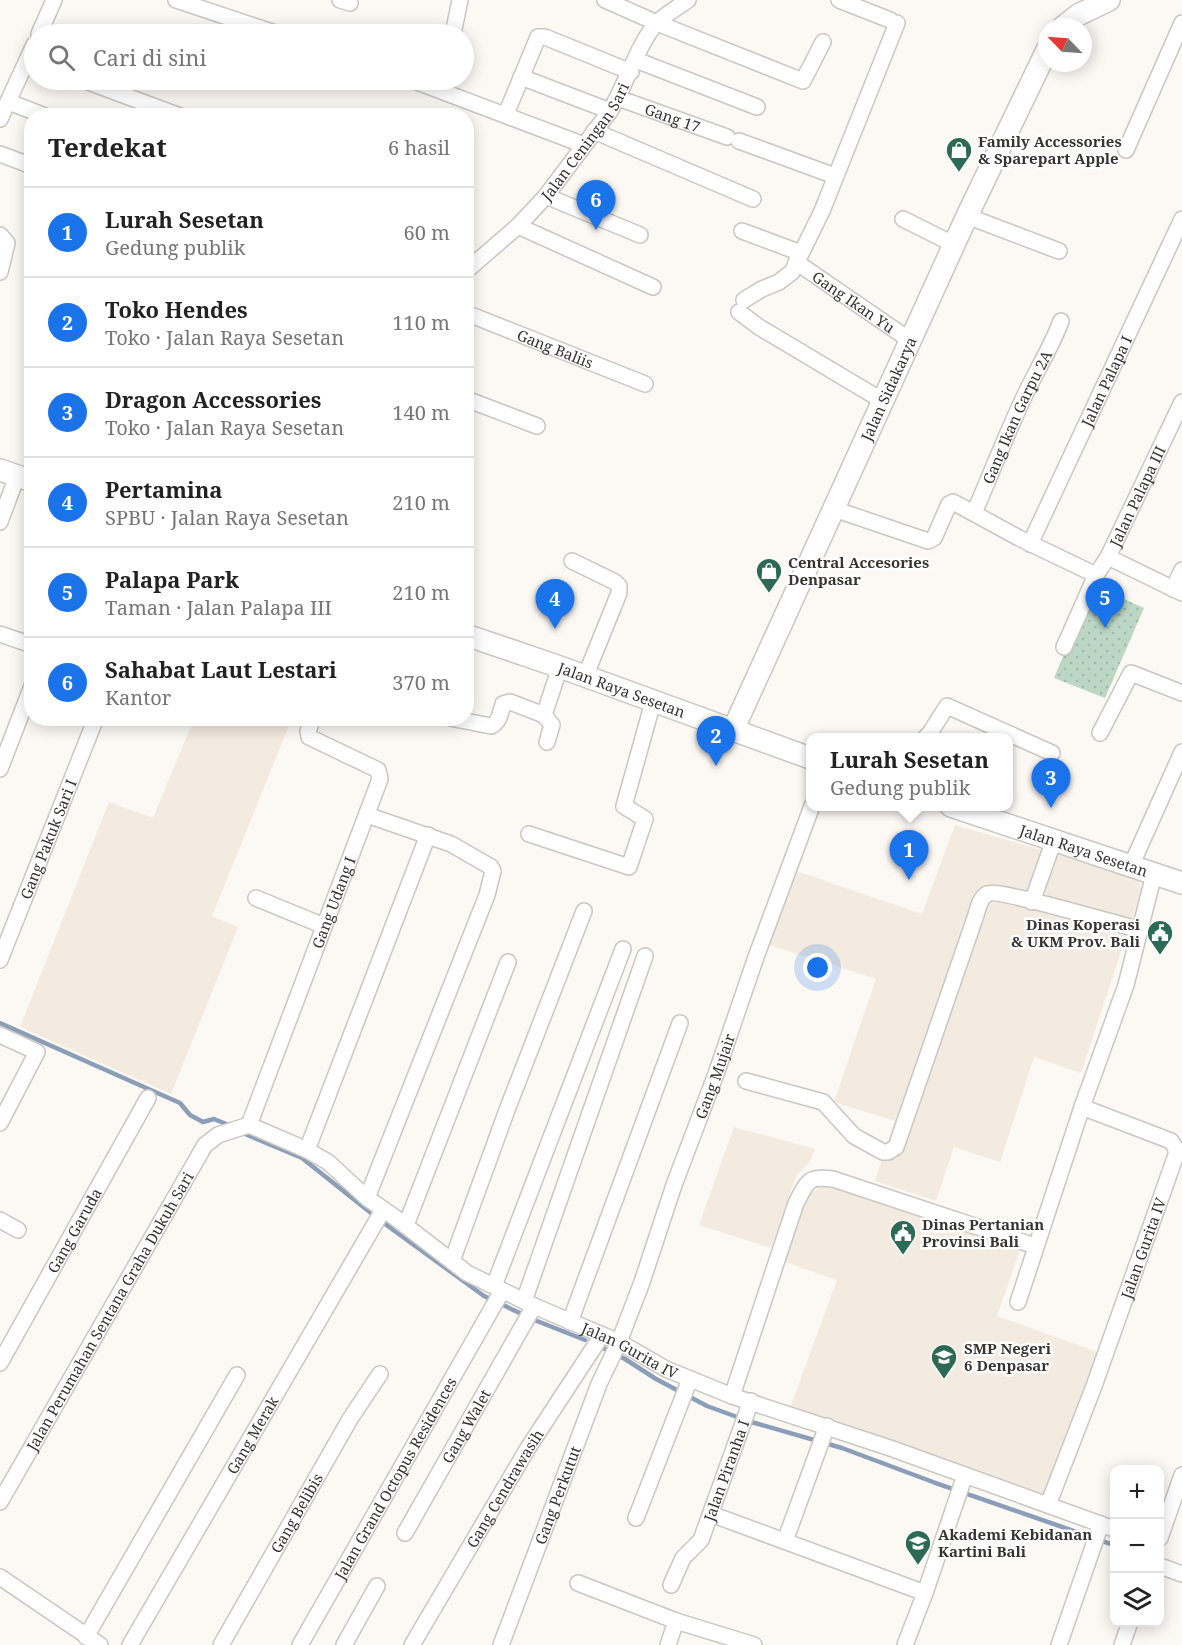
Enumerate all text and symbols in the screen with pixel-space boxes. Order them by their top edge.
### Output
north arrow [1038,18,1092,72]
search box [24,24,474,90]
icon: search [45,41,78,74]
text: Cari di sini [93,42,206,72]
street label: Jalan Ceningan Sari [536,79,633,206]
street label: Gang 17 [642,98,703,137]
text: Terdekat [48,129,167,165]
place label: Family Accessories & Sparepart Apple [978,131,1122,168]
text: 6 hasil [388,134,450,161]
shop icon: Family Accessories & Sparepart Apple [944,135,974,173]
pin: 6 [576,180,616,230]
text: Lurah Sesetan [105,204,264,234]
text: 1 [62,219,73,246]
text: 60 m [404,219,450,246]
text: Gedung publik [105,234,245,261]
street label: Gang Ikan Yu [808,266,899,337]
text: Toko Hendes [105,294,248,324]
text: 2 [62,309,73,336]
text: 110 m [392,309,450,336]
text: Toko · Jalan Raya Sesetan [105,324,344,351]
street label: Gang Baliis [514,324,596,373]
street label: Jalan Palapa I [1076,332,1136,431]
street label: Jalan Sidakarya [856,333,921,445]
street label: Gang Ikan Garpu 2A [978,346,1056,487]
text: Dragon Accessories [105,384,321,414]
text: 3 [62,399,73,426]
text: 140 m [392,399,450,426]
text: Toko · Jalan Raya Sesetan [105,414,344,441]
street label: Jalan Palapa III [1104,442,1170,551]
text: Pertamina [105,474,223,504]
text: 4 [62,489,73,516]
text: 210 m [392,489,450,516]
text: SPBU · Jalan Raya Sesetan [105,504,349,531]
place label: Central Accesories Denpasar [788,552,929,589]
shop icon: Central Accesories Denpasar [754,556,784,594]
text: Palapa Park [105,564,239,594]
pin: 5 [1086,578,1124,628]
text: 5 [62,579,73,606]
text: 210 m [392,579,450,606]
pin: 4 [536,580,574,629]
text: Taman · Jalan Palapa III [105,594,332,621]
text: Sahabat Laut Lestari [105,654,337,684]
street label: Jalan Raya Sesetan [555,657,688,722]
text: 6 [62,669,73,696]
text: 370 m [392,669,450,696]
text: Kantor [105,684,171,711]
pin: 2 [696,716,736,766]
popup [806,733,1013,811]
text: Lurah Sesetan [830,744,989,774]
pin: 3 [1032,758,1070,808]
text: Gedung publik [830,774,970,801]
street label: Gang Pakuk Sari I [15,776,81,902]
street label: Jalan Raya Sesetan [1016,819,1151,881]
pin: 1 [890,830,928,880]
street label: Gang Udang I [307,854,360,951]
place label: Dinas Koperasi & UKM Prov. Bali [1011,914,1141,951]
public building icon: Dinas Koperasi & UKM Prov. Bali [1145,918,1175,956]
your location [803,953,832,982]
street label: Gang Mujair [690,1031,739,1122]
street label: Jalan Perumahan Sentana Graha Dukuh Sari [21,1168,198,1455]
street label: Gang Garuda [42,1184,106,1276]
street label: Jalan Gurita IV [1116,1194,1170,1302]
place label: Dinas Pertanian Provinsi Bali [922,1214,1044,1251]
public building icon: Dinas Pertanian Provinsi Bali [888,1218,918,1256]
street label: Jalan Gurita IV [578,1317,682,1383]
place label: SMP Negeri 6 Denpasar [964,1338,1052,1375]
school or university icon: SMP Negeri 6 Denpasar [929,1342,959,1380]
street label: Jalan Grand Octopus Residences [329,1373,461,1584]
street label: Gang Walet [437,1386,495,1467]
street label: Gang Merak [222,1392,283,1478]
street label: Jalan Piranha I [698,1417,754,1525]
street label: Gang Cendrawasih [462,1425,548,1551]
street label: Gang Perkutut [530,1443,585,1547]
map controls [1110,1465,1164,1627]
button: + [1110,1465,1164,1519]
street label: Gang Belibis [266,1469,327,1557]
button: − [1110,1519,1164,1573]
place label: Akademi Kebidanan Kartini Bali [938,1524,1092,1561]
school or university icon: Akademi Kebidanan Kartini Bali [903,1528,933,1566]
button: layers [1110,1573,1164,1627]

